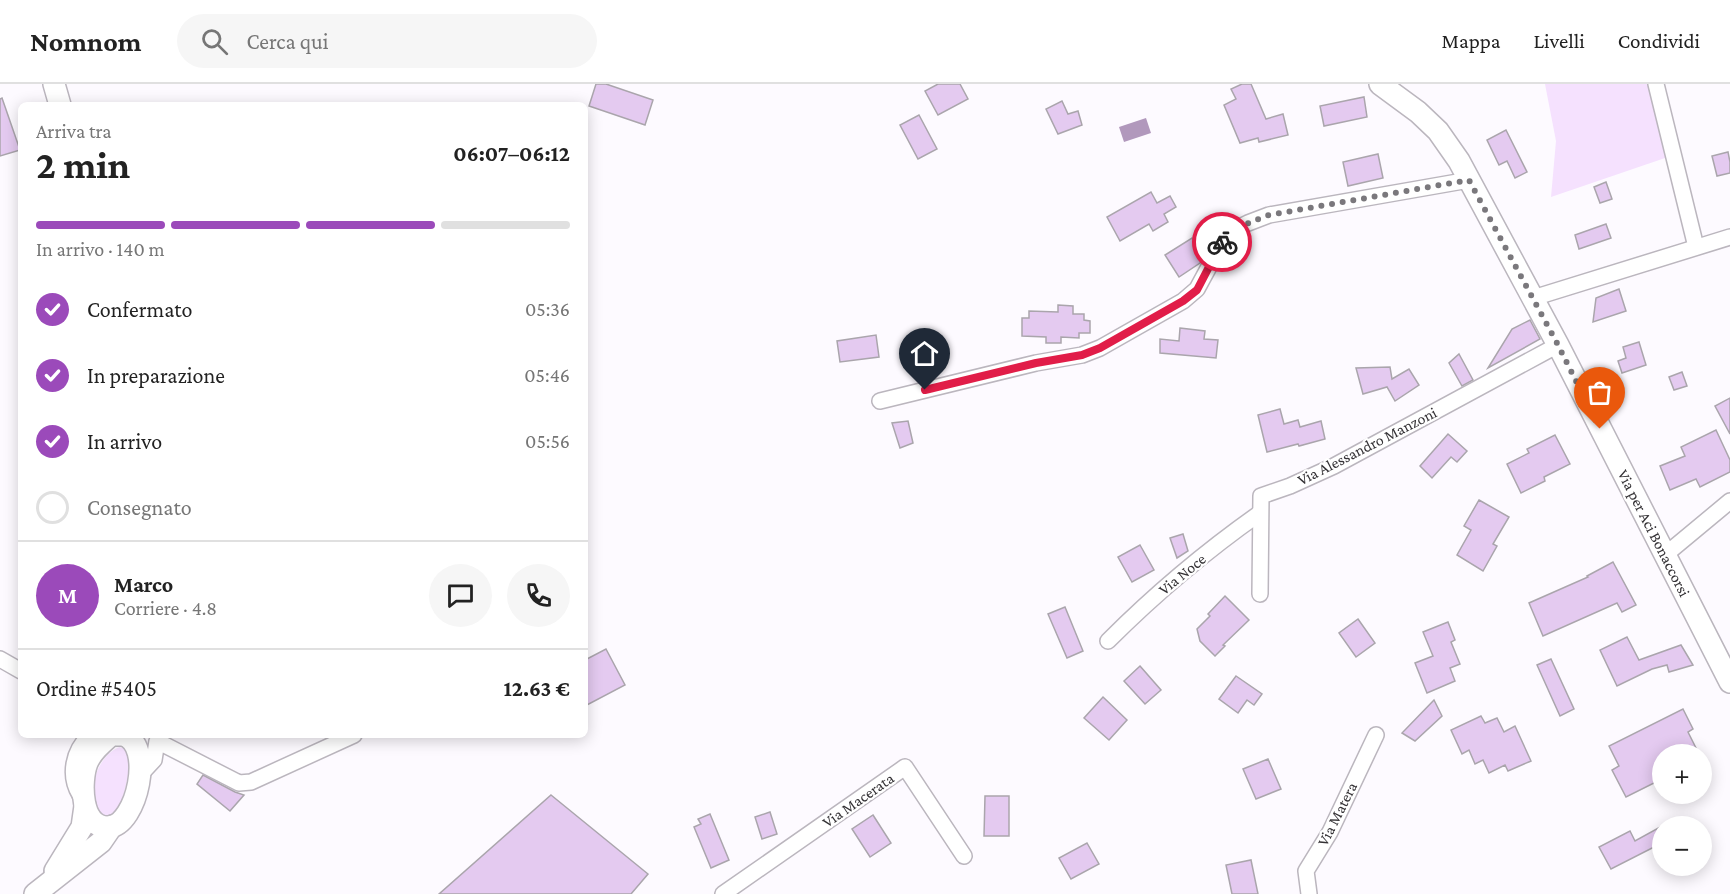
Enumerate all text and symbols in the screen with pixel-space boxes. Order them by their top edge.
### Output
search box [177,14,597,68]
icon: search [198,25,231,58]
text: Nomnom [30,26,141,57]
text: Cerca qui [246,29,328,54]
text: Mappa [1442,29,1500,53]
text: Livelli [1533,29,1585,53]
text: Condividi [1618,29,1700,53]
text: Arriva tra [36,120,112,142]
text: 06:07–06:12 [453,141,570,166]
text: 2 min [36,143,130,186]
courier [1192,212,1252,272]
icon: bike [1206,226,1239,259]
text: In arrivo · 140 m [36,238,165,260]
icon: check [36,293,69,326]
text: Confermato [87,297,192,322]
text: 05:36 [525,298,570,320]
pin [899,328,950,390]
icon: home [908,337,941,370]
icon: check [36,359,69,392]
text: In preparazione [87,363,225,388]
text: 05:46 [524,364,570,386]
pin [1574,367,1625,429]
icon: bag [1583,376,1616,409]
street label: Via Alessandro Manzoni [1295,404,1439,488]
icon: check [36,425,69,458]
text: In arrivo [87,429,162,454]
text: 05:56 [525,430,570,452]
street label: Via per Aci Bonaccorsi [1614,467,1693,600]
text: Consegnato [87,495,192,520]
street label: Via Noce [1155,550,1209,598]
button: chat [429,564,492,627]
button: phone [507,564,570,627]
text: Marco [114,572,173,597]
text: M [58,583,77,608]
text: Corriere · 4.8 [114,597,217,619]
text: Ordine #5405 [36,676,157,701]
text: 12.63 € [504,676,570,701]
map controls [1652,744,1712,876]
button: + [1652,744,1712,804]
street label: Via Macerata [819,769,897,831]
street label: Via Matera [1314,779,1361,849]
button: − [1652,816,1712,876]

